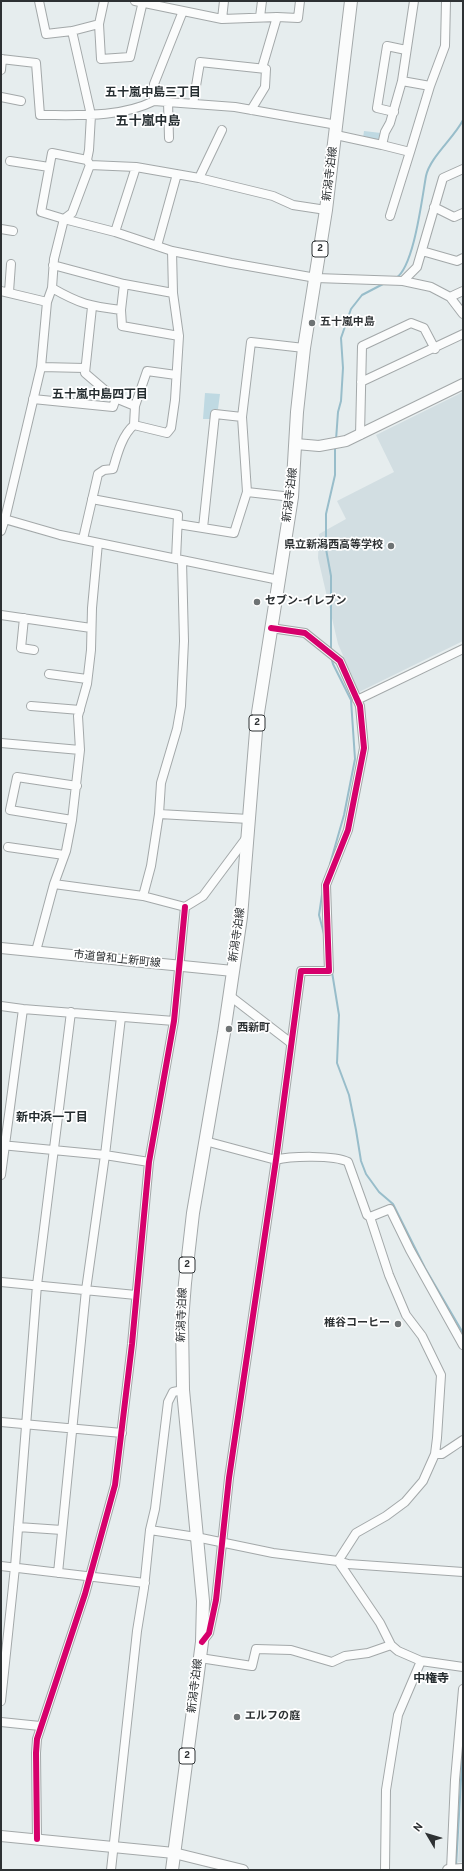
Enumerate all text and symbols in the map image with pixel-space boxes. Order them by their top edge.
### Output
district label: 五十嵐中島三丁目 [105,87,201,101]
district label: 五十嵐中島 [116,114,180,130]
street label: 新潟寺泊線 [321,146,341,202]
road number: 2 [312,241,328,257]
place label: 五十嵐中島 [320,316,375,330]
marker: 五十嵐中島 [307,318,317,328]
district label: 五十嵐中島四丁目 [52,389,148,403]
street label: 新潟寺泊線 [281,467,301,523]
place label: 県立新潟西高等学校 [284,539,383,553]
marker: 県立新潟西高等学校 [386,541,396,551]
place label: セブン-イレブン [265,595,347,609]
marker: セブン-イレブン [252,597,262,607]
road number: 2 [249,715,265,731]
street label: 新潟寺泊線 [228,907,248,963]
street label: 市道曽和上新町線 [73,949,161,971]
place label: 西新町 [237,1022,270,1036]
marker: 西新町 [224,1024,234,1034]
district label: 新中浜一丁目 [16,1112,88,1126]
road number: 2 [179,1257,195,1273]
street label: 新潟寺泊線 [175,1287,191,1343]
place label: 椎谷コーヒー [324,1317,390,1331]
marker: 椎谷コーヒー [393,1319,403,1329]
street label: 新潟寺泊線 [186,1658,206,1714]
district label: 中権寺 [413,1673,449,1687]
place label: エルフの庭 [245,1710,300,1724]
marker: エルフの庭 [232,1712,242,1722]
road number: 2 [179,1748,195,1764]
north arrow [408,1815,448,1855]
text: N [411,1820,426,1835]

